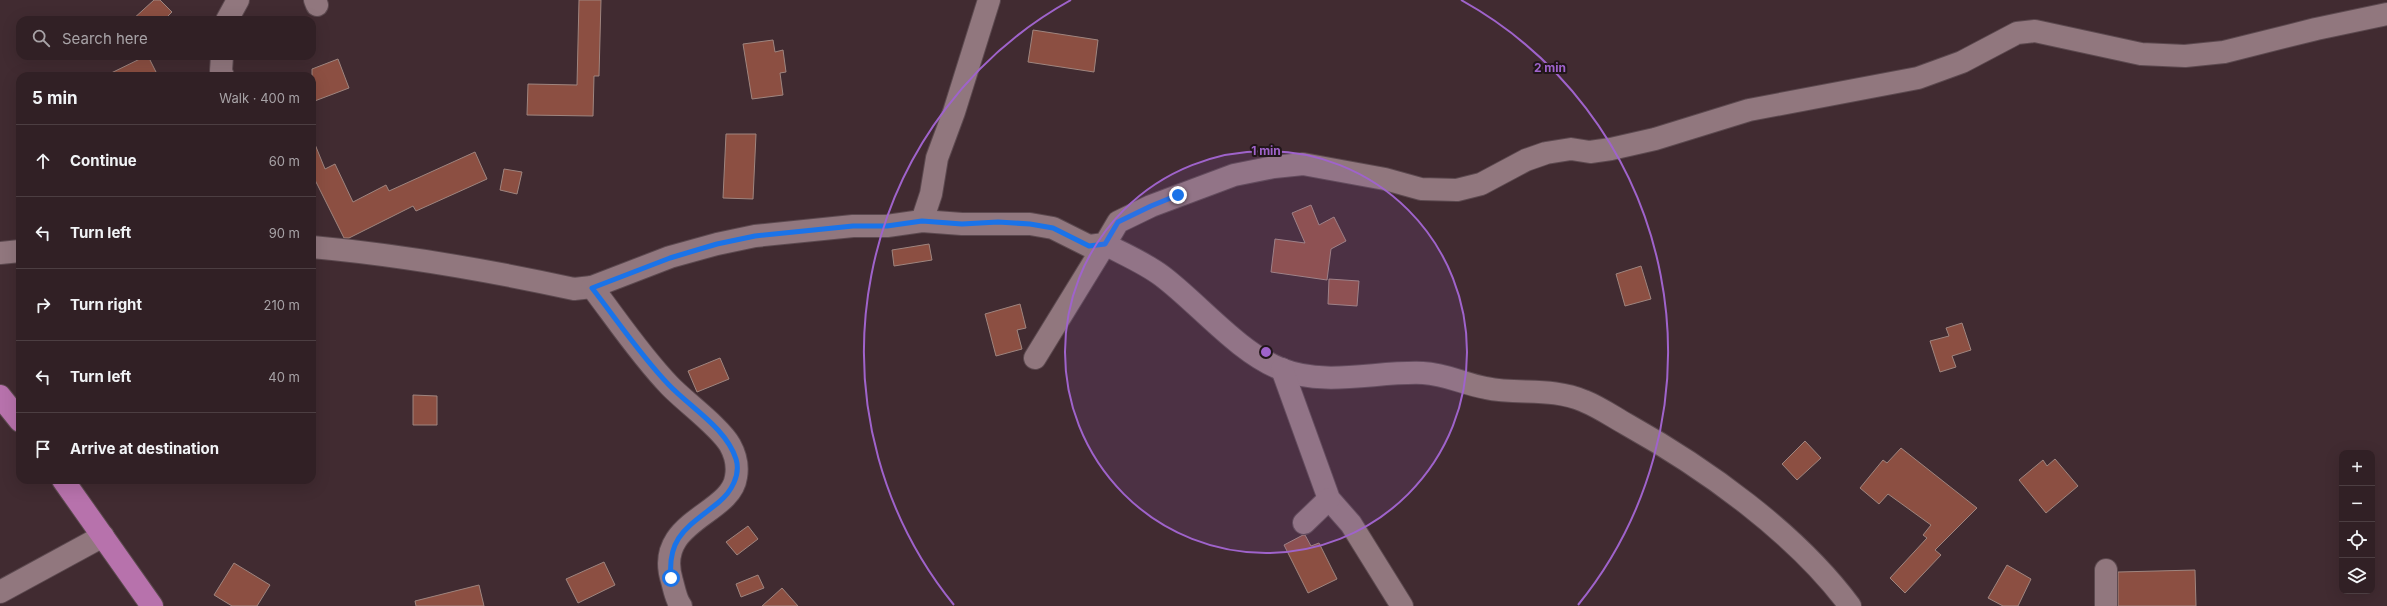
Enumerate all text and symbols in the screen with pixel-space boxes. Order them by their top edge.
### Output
search box [16,16,316,60]
icon: search [30,27,52,49]
text: Search here [62,29,148,48]
text: 2 min [1534,60,1566,75]
text: 5 min [32,88,78,108]
text: Walk · 400 m [219,90,300,106]
text: 1 min [1251,143,1281,158]
icon: ahead [32,150,54,172]
text: Continue [70,151,137,170]
text: 60 m [269,153,300,169]
route end [1169,186,1187,204]
icon: left [32,222,54,244]
text: Turn left [70,223,131,242]
text: 90 m [269,225,300,241]
icon: right [32,294,54,316]
text: Turn right [70,295,142,314]
text: 210 m [264,297,300,313]
centre of rings [1259,345,1273,359]
icon: left [32,366,54,388]
text: Turn left [70,367,131,386]
text: 40 m [268,369,300,385]
icon: arrive [32,438,54,460]
text: Arrive at destination [70,439,219,458]
map controls [2339,450,2375,594]
button: + [2339,450,2375,486]
button: − [2339,486,2375,522]
button: locate [2339,522,2375,558]
button: layers [2339,558,2375,594]
route start [662,569,680,587]

